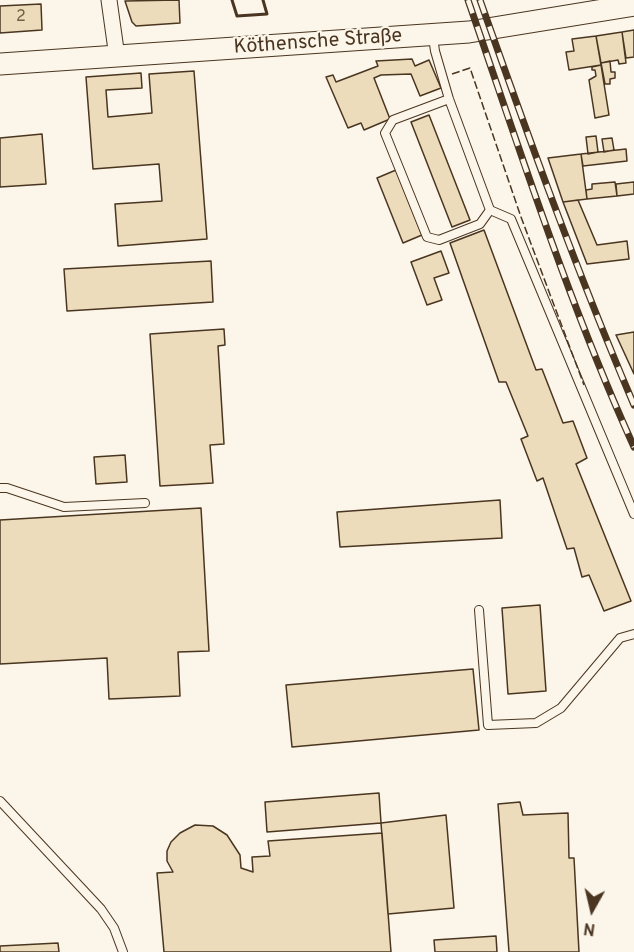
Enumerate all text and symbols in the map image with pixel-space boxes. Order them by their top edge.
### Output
house number: 2 [16,8,26,28]
street label: Köthensche Straße [233,25,403,61]
north arrow [562,880,622,940]
text: N [582,917,597,939]

